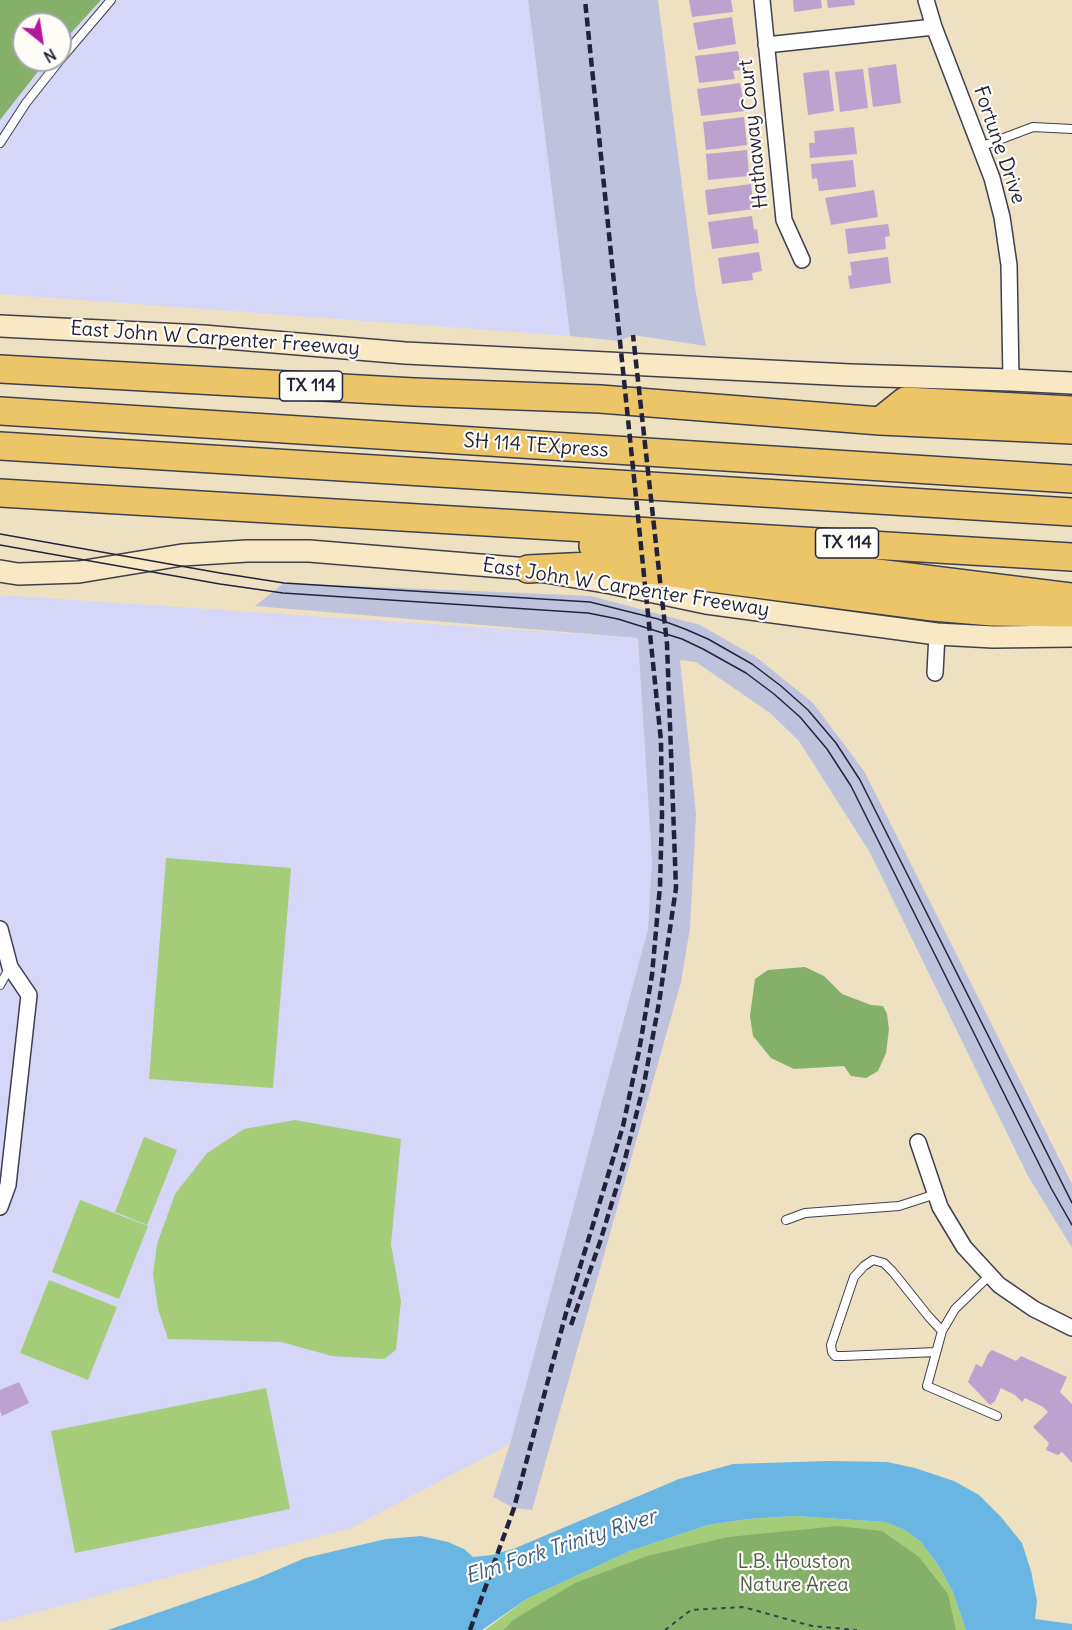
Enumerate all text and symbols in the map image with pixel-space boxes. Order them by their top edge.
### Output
north arrow [12,12,72,72]
text: N [40,44,60,67]
street label: Hathaway Court [734,58,774,210]
street label: Fortune Drive [968,83,1030,207]
street label: East John W Carpenter Freeway [69,317,361,361]
road number: TX 114 [280,371,342,401]
street label: SH 114 TEXpress [463,429,609,463]
road number: TX 114 [816,528,878,558]
street label: East John W Carpenter Freeway [481,553,771,623]
water label: Elm Fork Trinity River [462,1504,660,1590]
park label: L.B. Houston Nature Area [738,1550,850,1597]

